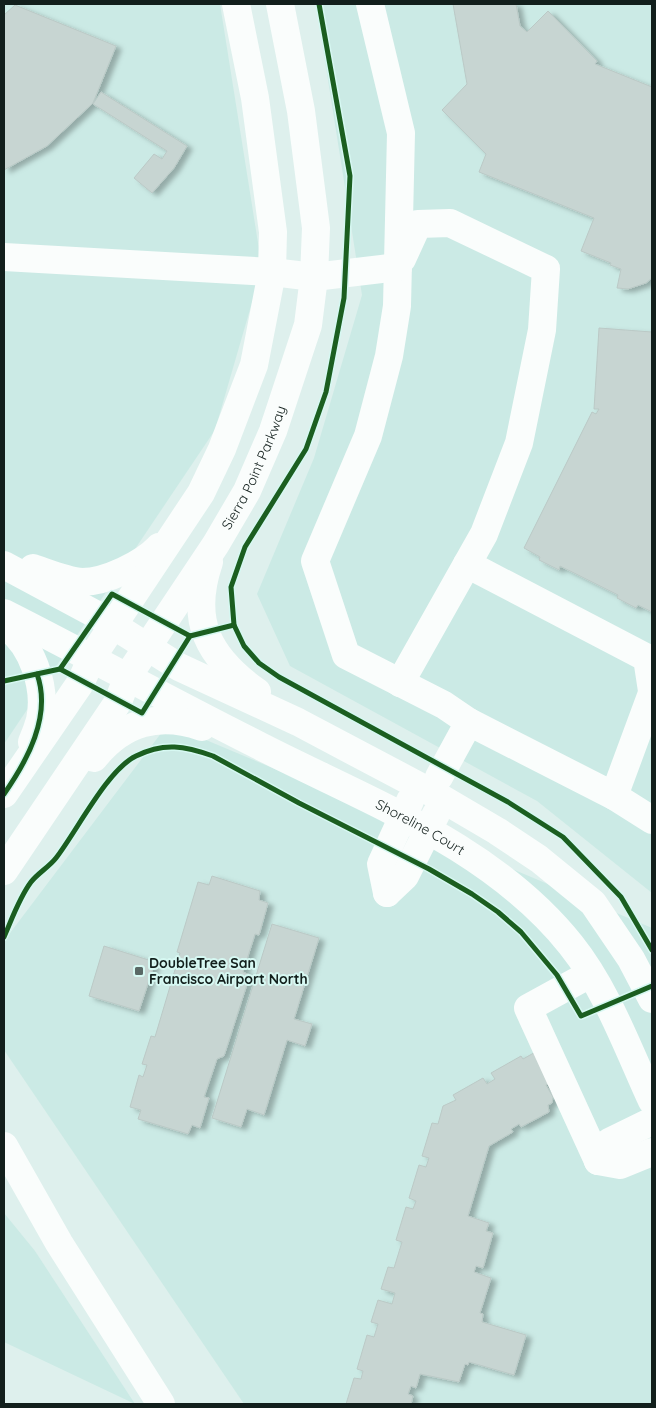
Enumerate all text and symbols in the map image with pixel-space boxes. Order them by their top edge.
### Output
street label: Sierra Point Parkway [217,403,290,533]
street label: Shoreline Court [373,795,468,859]
place label: DoubleTree San Francisco Airport North [149,954,308,988]
marker: DoubleTree San Francisco Airport North [133,965,145,977]

